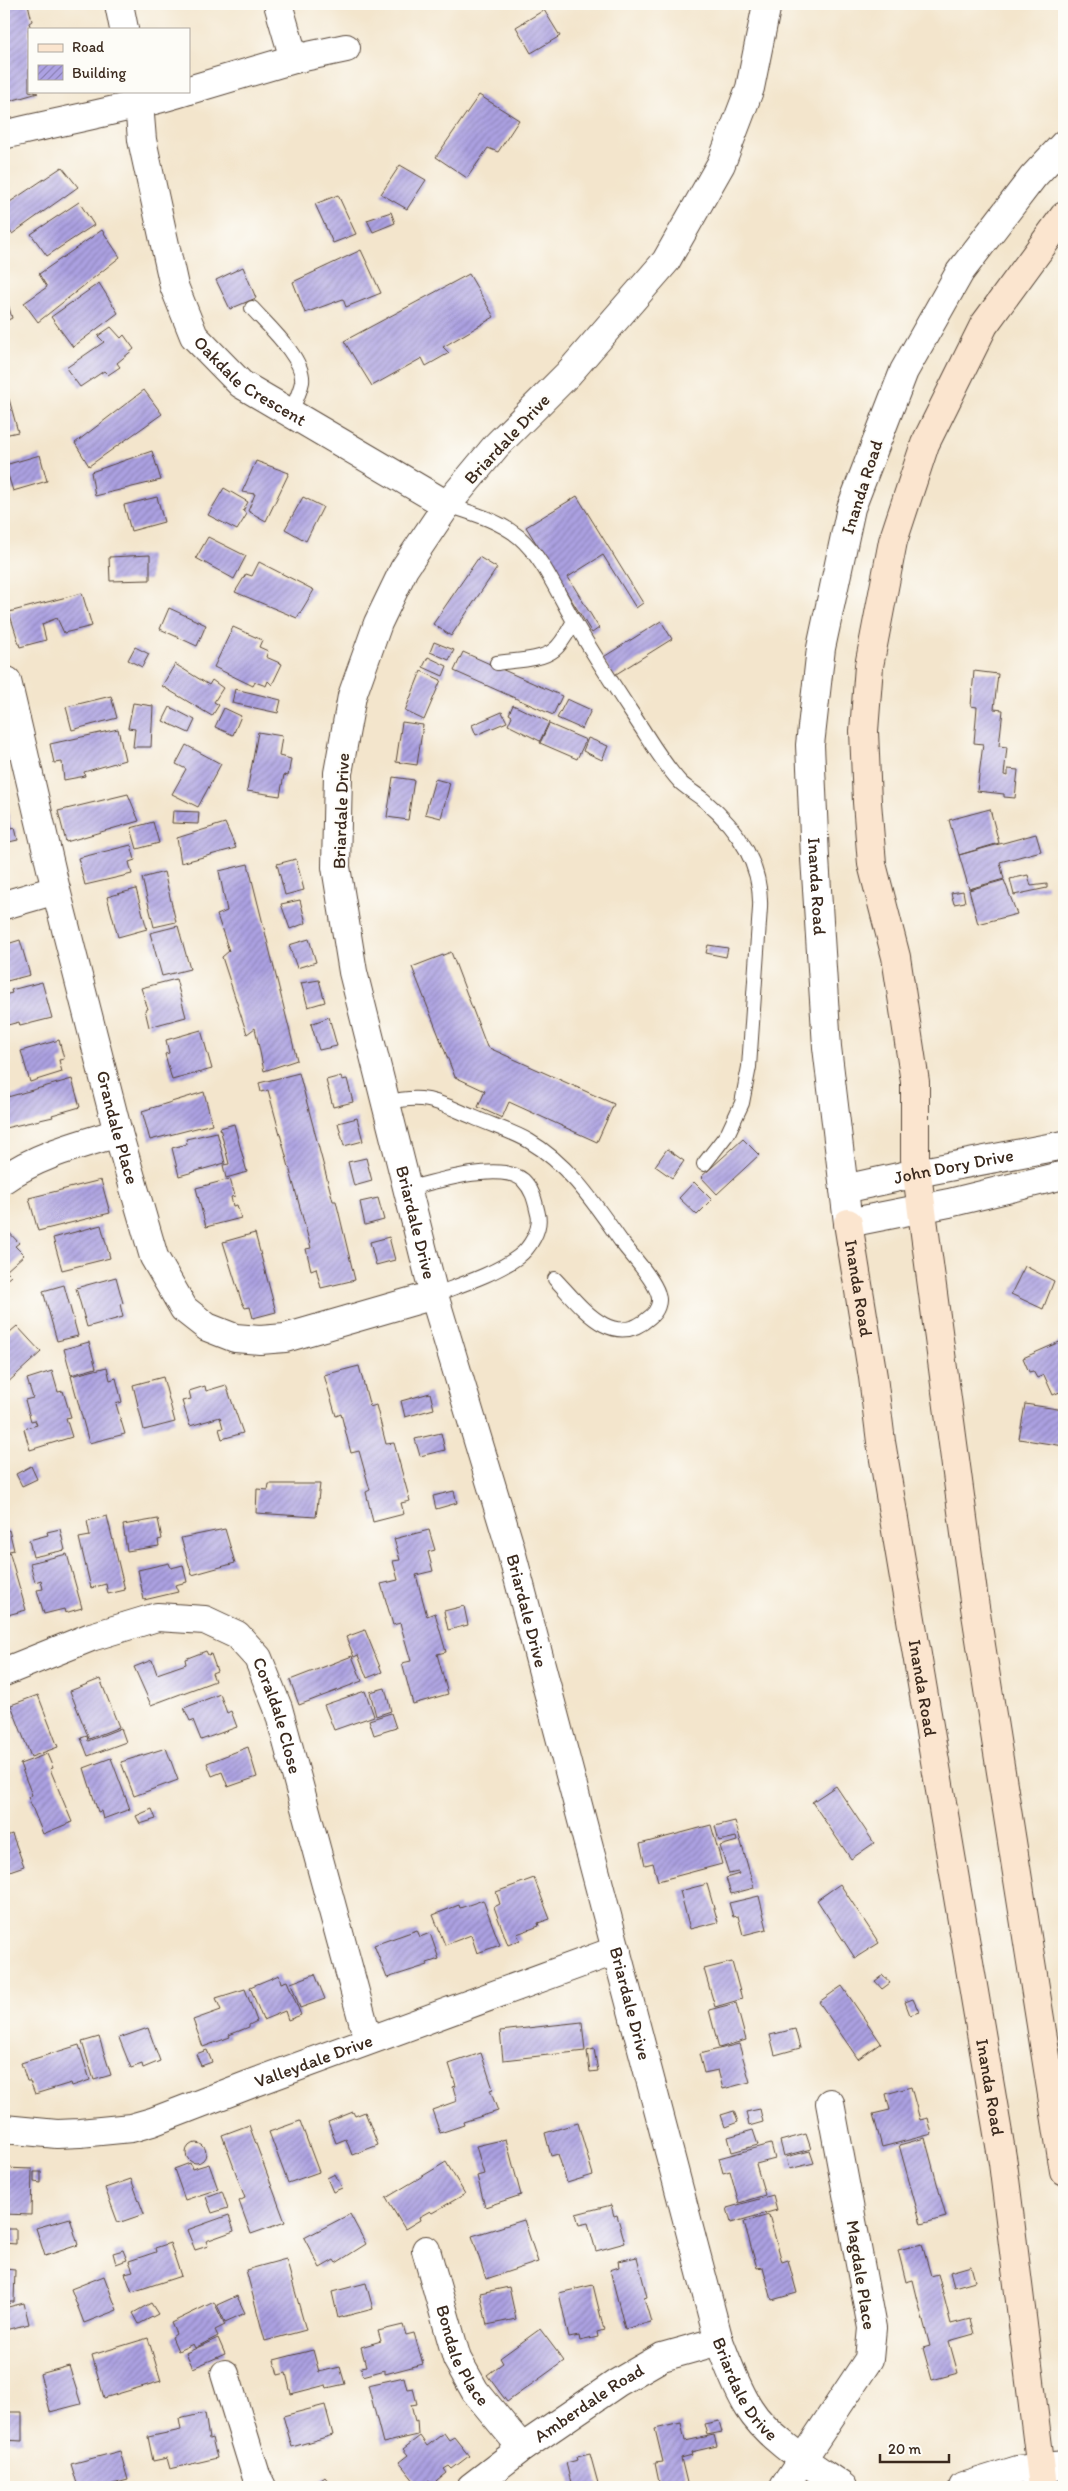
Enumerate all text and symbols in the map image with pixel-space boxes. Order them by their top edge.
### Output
legend [28,28,190,92]
text: Road [72,38,105,56]
text: Building [72,64,126,82]
street label: Oakdale Crescent [189,331,310,431]
street label: Briardale Drive [459,389,555,489]
street label: Inanda Road [836,437,888,537]
street label: Briardale Drive [328,753,354,869]
street label: Inanda Road [803,837,831,936]
street label: Grandale Place [92,1068,143,1187]
street label: John Dory Drive [892,1144,1015,1189]
street label: Briardale Drive [391,1163,441,1282]
street label: Inanda Road [840,1238,877,1338]
street label: Briardale Drive [501,1552,552,1670]
street label: Inanda Road [904,1638,942,1738]
street label: Coraldale Close [248,1654,306,1776]
street label: Briardale Drive [605,1944,656,2062]
street label: Valleydale Drive [251,2029,376,2093]
street label: Inanda Road [971,2037,1009,2138]
street label: Magdale Place [841,2219,881,2331]
street label: Bondale Place [431,2302,494,2411]
street label: Briardale Drive [708,2334,782,2446]
street label: Amberdale Road [530,2359,648,2447]
scale bar [880,2431,949,2463]
text: 20 m [888,2440,922,2458]

